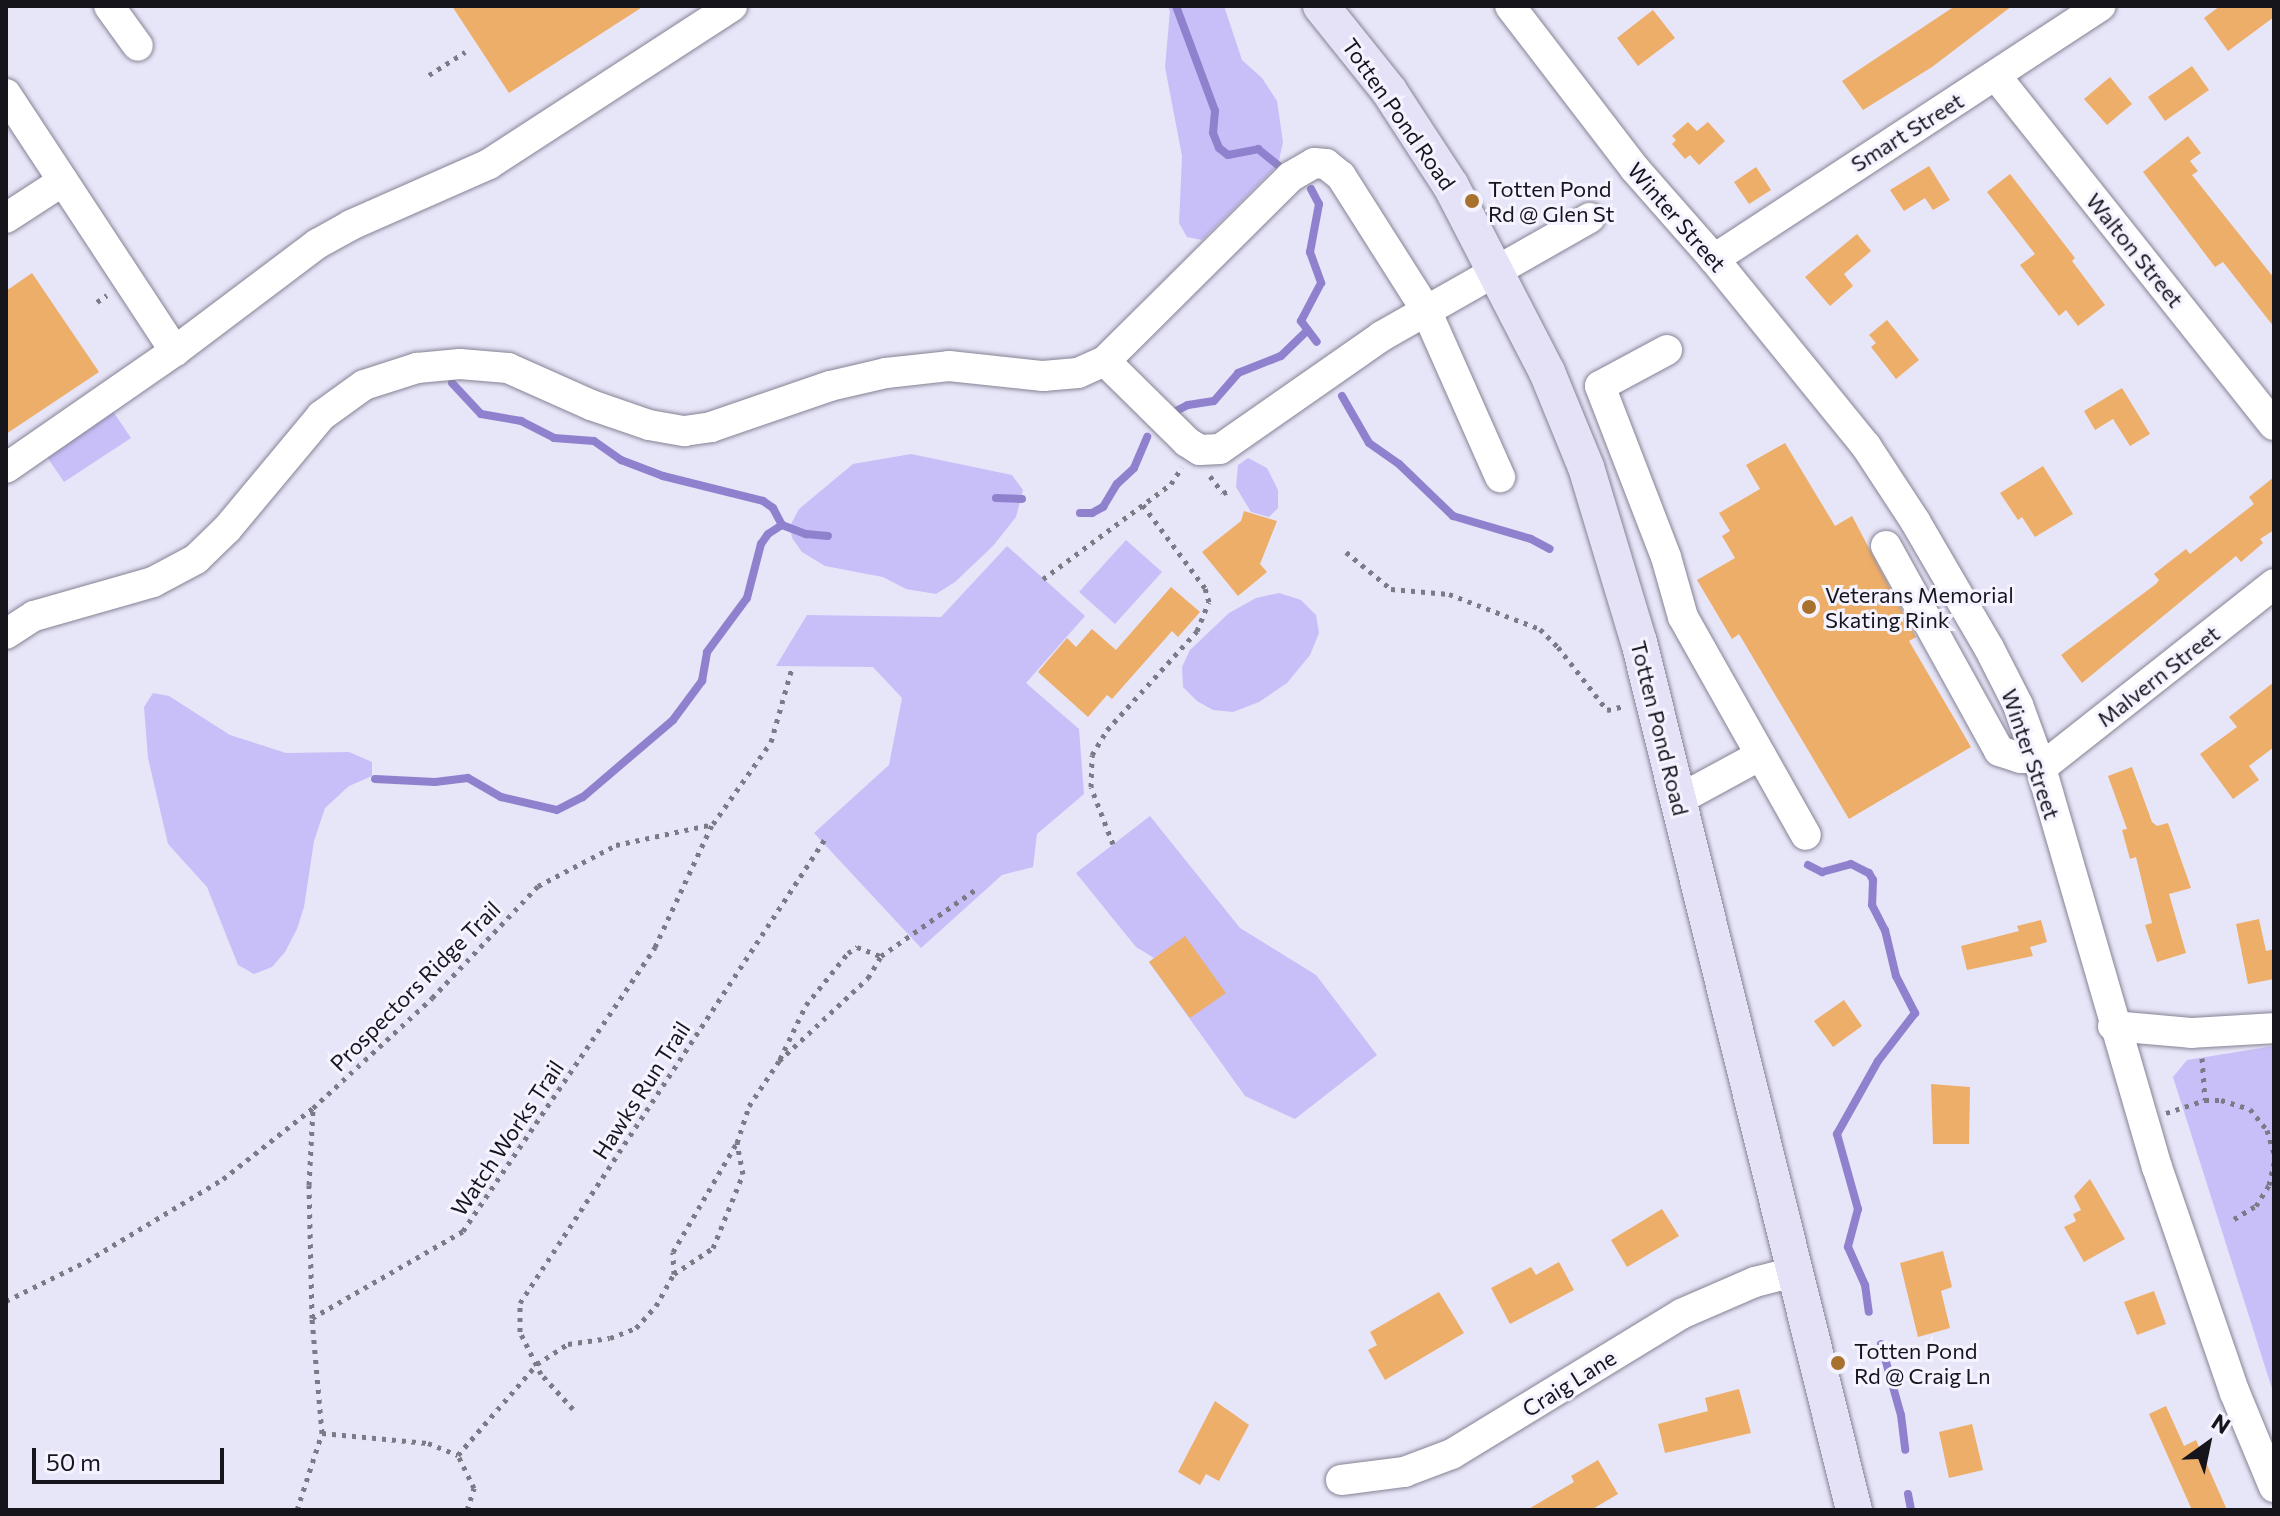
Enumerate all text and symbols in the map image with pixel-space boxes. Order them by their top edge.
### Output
street label: Totten Pond Road [1337,33,1461,195]
street label: Smart Street [1846,87,1968,177]
street label: Winter Street [1622,157,1732,277]
place label: Totten Pond Rd @ Glen St [1488,175,1614,226]
street label: Walton Street [2081,188,2189,312]
marker: Totten Pond Rd @ Glen St [1463,192,1481,210]
place label: Veterans Memorial Skating Rink [1825,581,2014,632]
marker: Veterans Memorial Skating Rink [1800,598,1818,616]
street label: Malvern Street [2091,620,2225,732]
street label: Totten Pond Road [1626,638,1694,818]
street label: Winter Street [1996,685,2066,823]
street label: Prospectors Ridge Trail [325,896,505,1076]
street label: Hawks Run Trail [587,1016,695,1164]
street label: Watch Works Trail [445,1055,569,1221]
place label: Totten Pond Rd @ Craig Ln [1854,1337,1991,1388]
street label: Craig Lane [1517,1344,1621,1422]
marker: Totten Pond Rd @ Craig Ln [1829,1354,1847,1372]
north arrow [2168,1404,2248,1484]
text: N [2207,1408,2236,1439]
scale bar [36,1432,228,1482]
text: 50 m [46,1447,101,1476]

